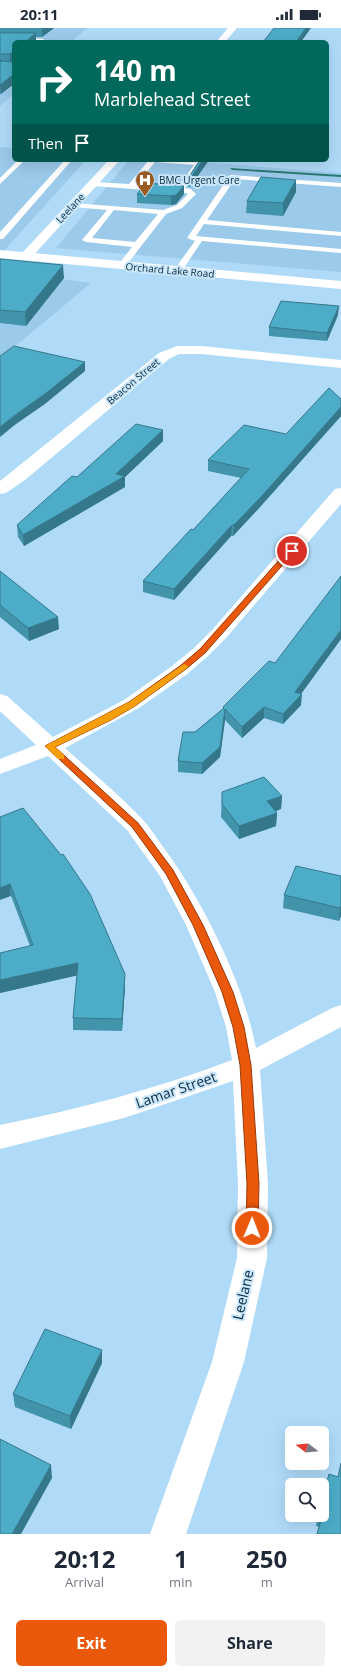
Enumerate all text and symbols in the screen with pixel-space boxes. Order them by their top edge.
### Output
text: 20:11 [20,4,59,24]
text: 140 m [94,51,177,89]
icon: right [28,56,80,108]
text: Marblehead Street [94,87,250,111]
icon: arrive [71,132,93,154]
text: Then [28,133,63,153]
hospital icon: BMC Urgent Care [134,169,156,197]
place label: BMC Urgent Care [159,173,240,187]
street label: Leelane [53,190,88,226]
street label: Orchard Lake Road [125,259,215,281]
street label: Beacon Street [104,354,163,407]
pin [275,534,309,568]
icon: arrive [281,540,303,562]
street label: Lamar Street [133,1067,219,1112]
position arrow [231,1207,273,1249]
street label: Leelane [228,1268,258,1322]
north arrow [285,1426,329,1470]
map controls [285,1426,329,1522]
button: search [285,1478,329,1522]
text: 20:12 [54,1542,115,1575]
text: 1 [174,1542,188,1575]
text: 250 [246,1542,287,1575]
text: Arrival [65,1573,104,1591]
text: min [169,1573,192,1591]
text: m [261,1573,273,1591]
button: Exit [16,1620,167,1666]
button: Share [175,1620,325,1666]

